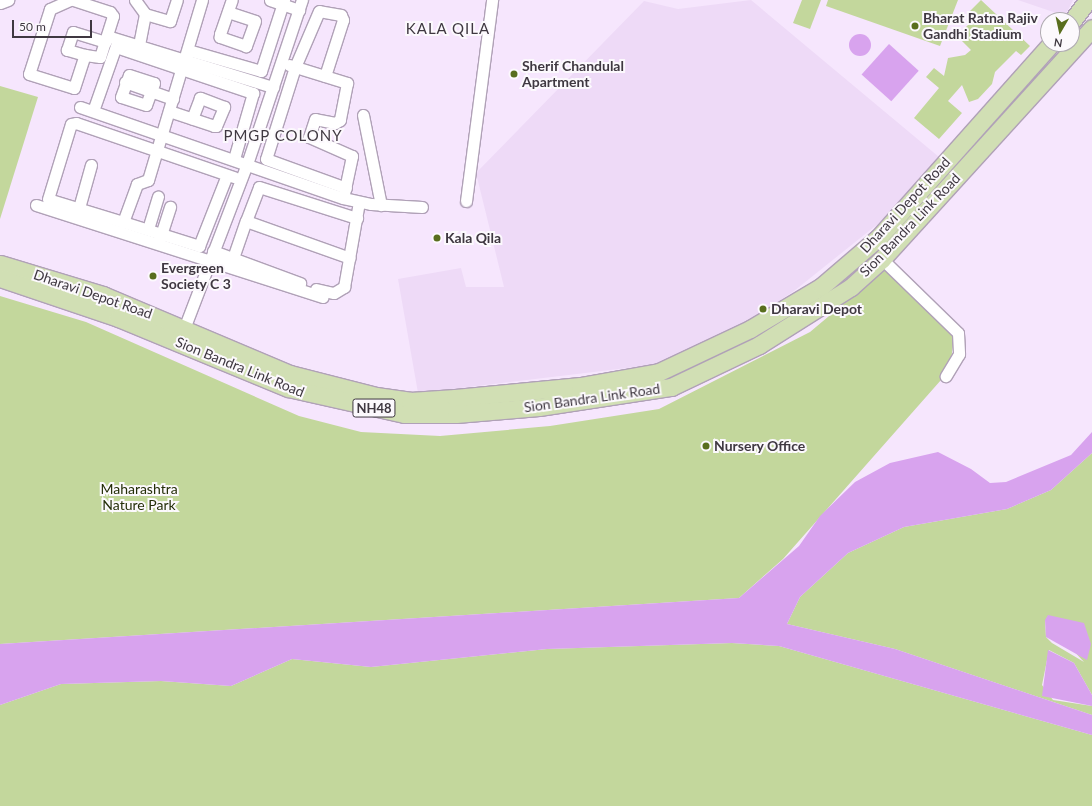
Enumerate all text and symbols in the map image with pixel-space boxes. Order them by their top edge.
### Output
place label: Bharat Ratna Rajiv Gandhi Stadium [923,10,1038,42]
scale bar [14,12,94,38]
north arrow [1040,12,1080,52]
text: 50 m [19,19,46,34]
district label: KALA QILA [406,20,490,38]
marker: Bharat Ratna Rajiv Gandhi Stadium [910,21,920,31]
text: N [1053,36,1063,50]
place label: Sherif Chandulal Apartment [522,58,624,90]
marker: Sherif Chandulal Apartment [509,69,519,79]
district label: PMGP COLONY [223,127,343,145]
street label: Dharavi Depot Road [856,154,954,256]
street label: Sion Bandra Link Road [856,170,964,280]
place label: Kala Qila [445,230,501,246]
marker: Kala Qila [432,233,442,243]
place label: Evergreen Society C 3 [161,260,231,292]
street label: Dharavi Depot Road [31,266,155,322]
marker: Evergreen Society C 3 [148,271,158,281]
place label: Dharavi Depot [771,301,862,317]
marker: Dharavi Depot [758,304,768,314]
street label: Sion Bandra Link Road [173,333,307,401]
street label: Sion Bandra Link Road [523,380,661,416]
road number: NH48 [352,397,396,419]
place label: Nursery Office [714,438,806,454]
marker: Nursery Office [701,441,711,451]
park label: Maharashtra Nature Park [100,481,178,514]

